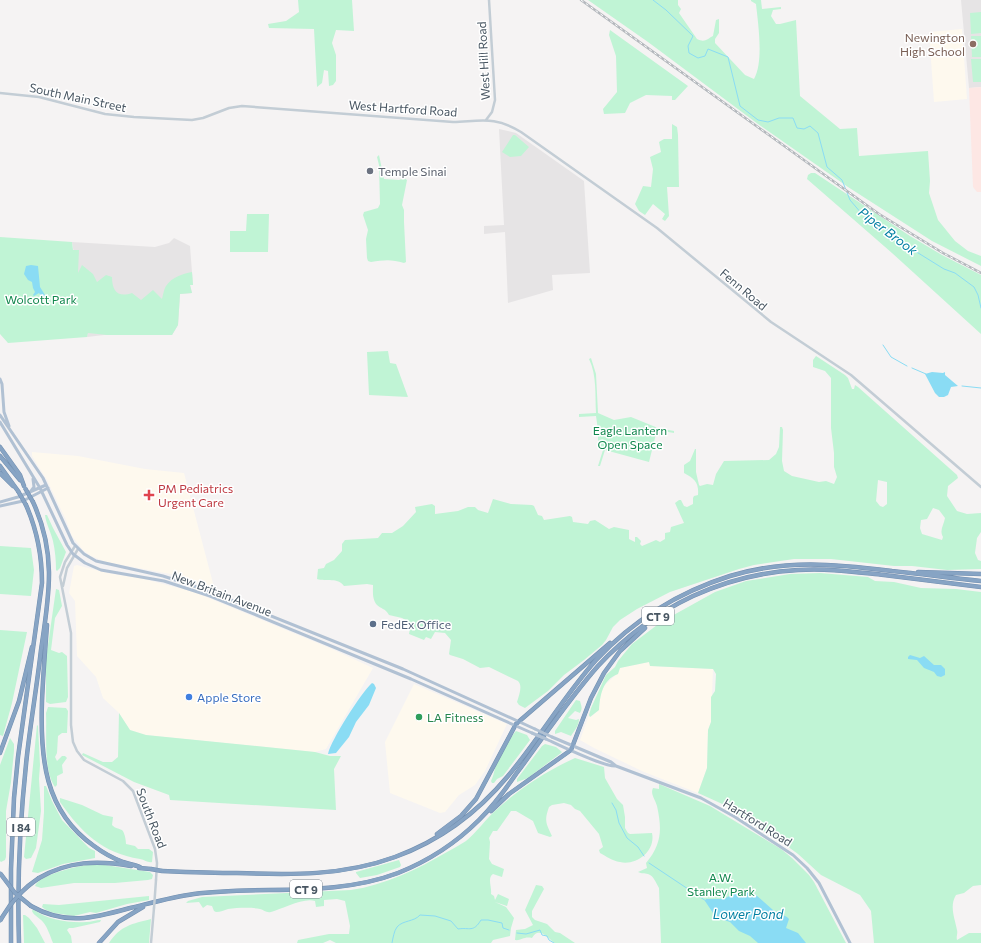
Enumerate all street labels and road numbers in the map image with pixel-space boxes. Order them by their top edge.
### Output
street label: West Hill Road [474,21,492,101]
street label: South Main Street [28,80,128,114]
street label: West Hartford Road [348,97,458,119]
street label: Fenn Road [718,265,770,313]
street label: New Britain Avenue [170,567,274,619]
road number: CT 9 [642,607,674,625]
street label: South Road [134,786,170,850]
street label: Hartford Road [721,795,795,849]
road number: I 84 [7,818,35,836]
road number: CT 9 [290,880,322,898]

